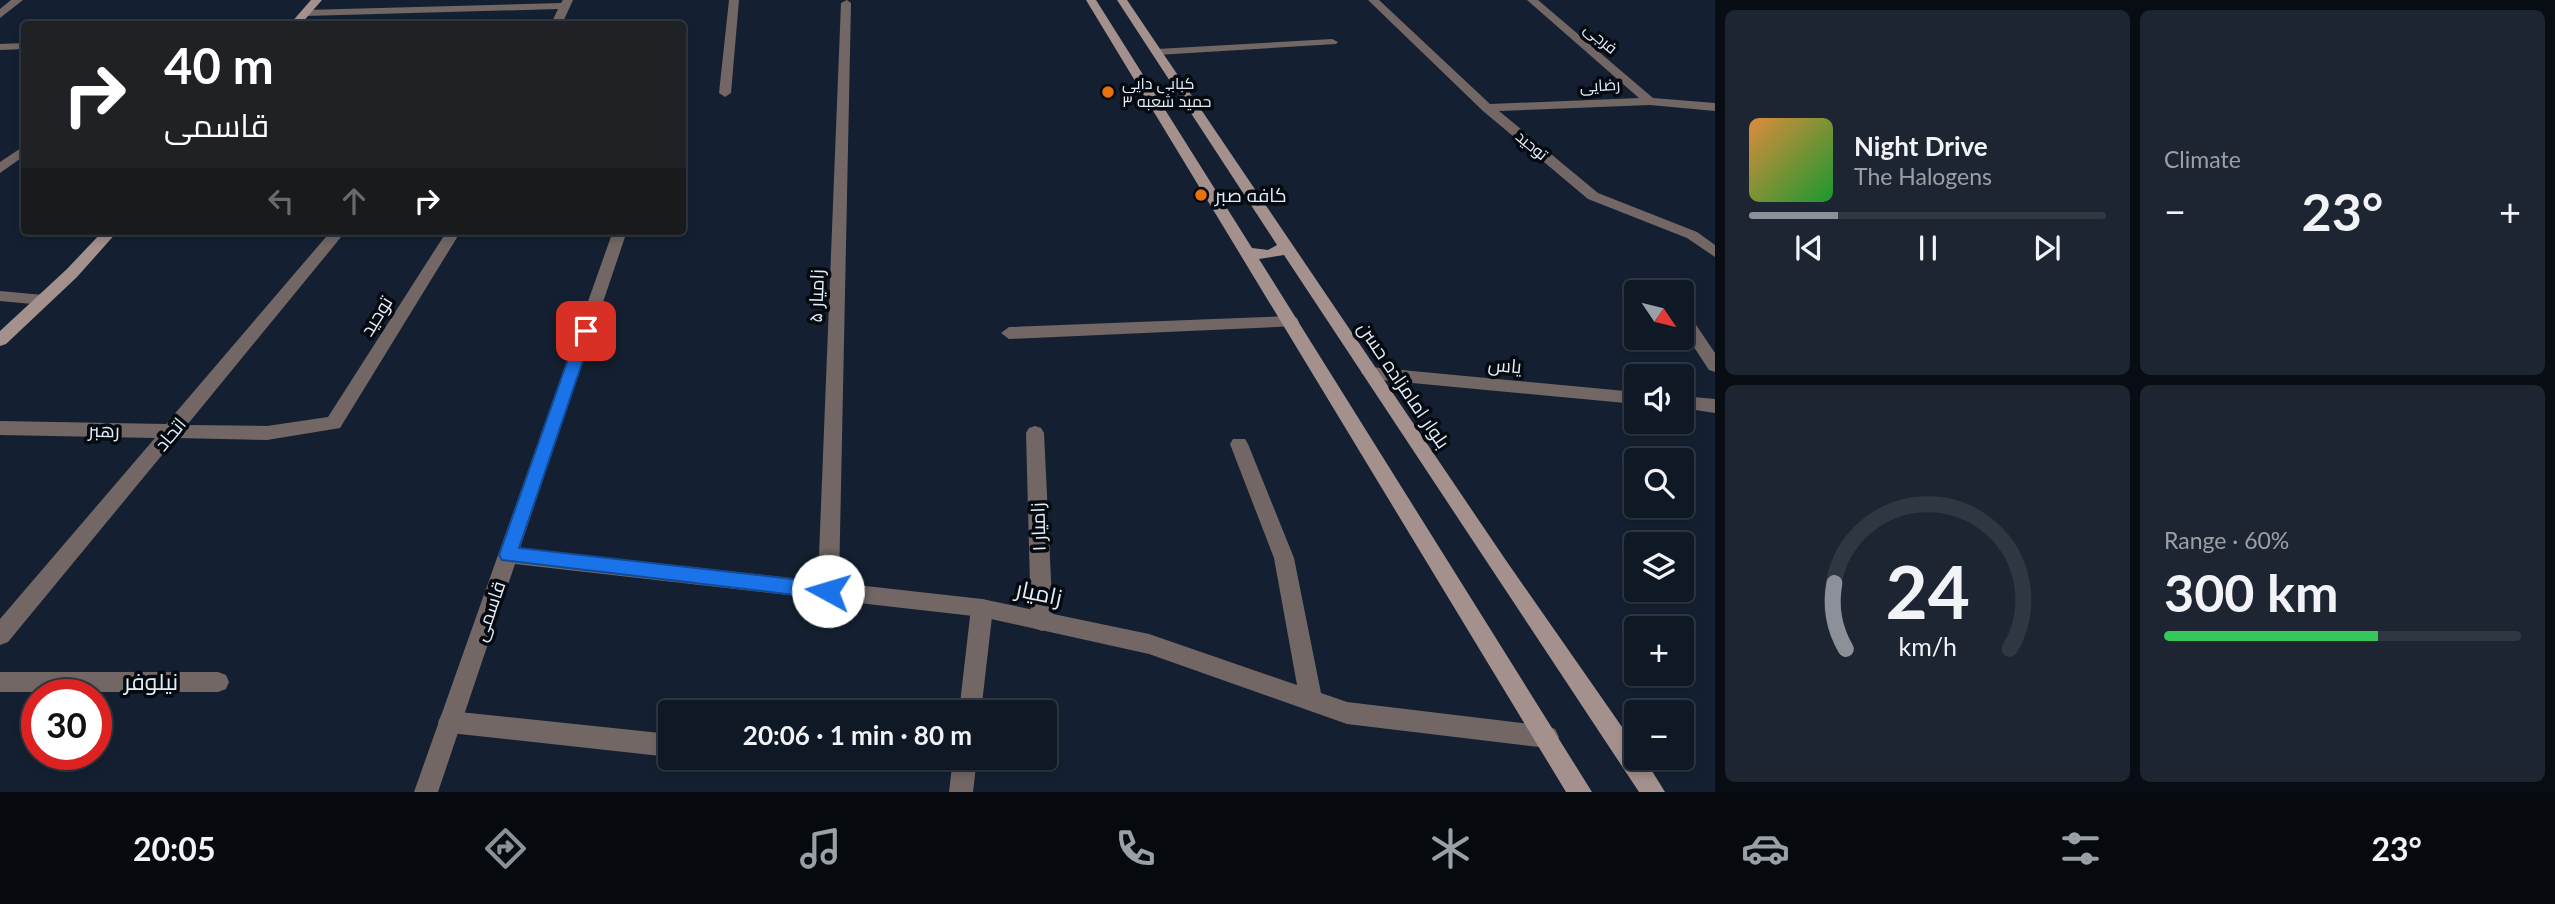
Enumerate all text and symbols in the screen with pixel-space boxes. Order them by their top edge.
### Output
street label: فرجی [1580,18,1622,58]
text: 40 m [164,36,274,94]
icon: right [49,49,140,140]
place label: کبابی دایی حمید شعبه ۳ [1122,73,1211,111]
street label: رضایی [1579,74,1621,97]
marker: کبابی دایی حمید شعبه ۳ [1100,84,1116,100]
text: قاسمی [164,105,269,144]
street label: توحید [1512,126,1553,165]
text: Night Drive [1854,130,1988,162]
text: Climate [2164,145,2241,173]
text: The Halogens [1854,162,1992,190]
text: 23° [2302,180,2383,242]
icon: left [262,182,300,220]
icon: ahead [335,182,373,220]
icon: right [408,182,446,220]
place label: کافه صبر [1214,183,1287,207]
marker: کافه صبر [1193,187,1209,203]
text: − [2164,188,2186,234]
text: + [2499,188,2521,234]
icon: previous [1790,229,1828,267]
icon: pause [1909,229,1947,267]
icon: next [2028,229,2066,267]
street label: زامیار ۵ [803,269,829,323]
north arrow [1624,280,1694,350]
map controls [1624,280,1694,770]
street label: توحید [355,292,397,340]
pin [556,301,616,361]
icon: arrive [567,312,605,350]
street label: بلوار امامزاده حسن [1353,317,1455,453]
street label: یاس [1487,352,1523,378]
button: sound [1624,364,1694,434]
street label: اتحاد [149,412,190,455]
street label: رهبر [87,418,120,442]
button: search [1624,448,1694,518]
street label: زامیار ۱ [1025,502,1051,552]
text: Range · 60% [2164,526,2289,554]
button: layers [1624,532,1694,602]
text: 24 [1885,548,1970,636]
position arrow [791,554,865,628]
text: 300 km [2164,561,2338,623]
street label: زامیار [1012,573,1065,611]
street label: قاسمی [467,578,511,644]
button: + [1624,616,1694,686]
text: km/h [1898,631,1957,661]
street label: نیلوفر [122,667,178,695]
speed limit sign: 30 [21,679,112,770]
button: − [1624,700,1694,770]
text: 20:06 · 1 min · 80 m [743,719,972,751]
icon: directions [481,824,530,873]
icon: music [796,824,845,873]
icon: phone [1111,824,1160,873]
icon: climate [1426,824,1475,873]
icon: car [1741,824,1790,873]
icon: filters [2056,824,2105,873]
text: 20:05 [133,829,215,868]
text: 23° [2371,829,2422,868]

